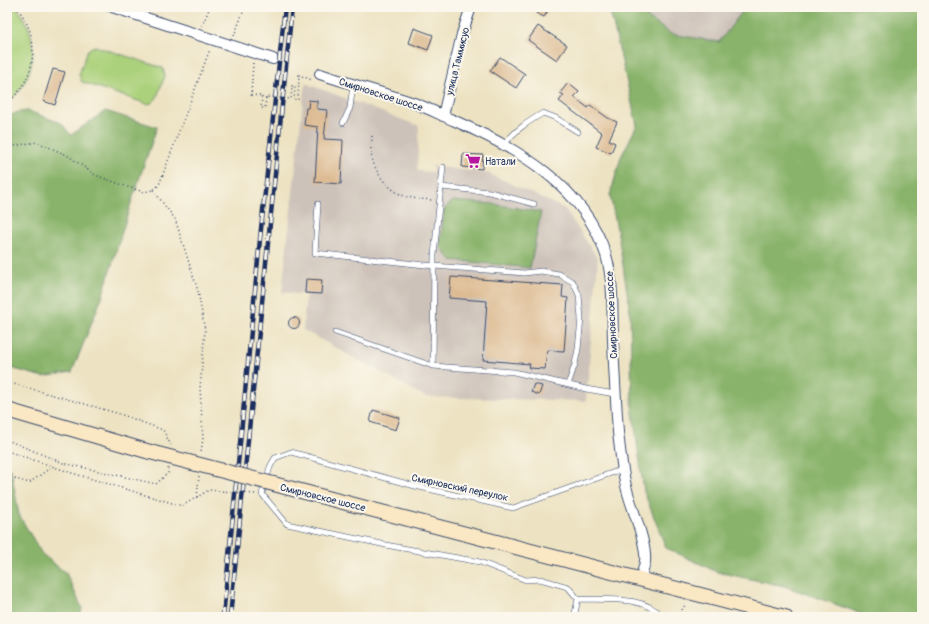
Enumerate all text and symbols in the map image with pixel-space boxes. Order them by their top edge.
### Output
street label: улица Таммисуо [443,25,472,97]
street label: Смирновское шоссе [337,76,424,114]
supermarket icon: Натали [464,152,482,170]
place label: Натали [485,156,516,168]
street label: Смирновское шоссе [604,271,620,359]
street label: Смирновский переулок [410,472,509,504]
street label: Смирновское шоссе [279,482,367,514]

